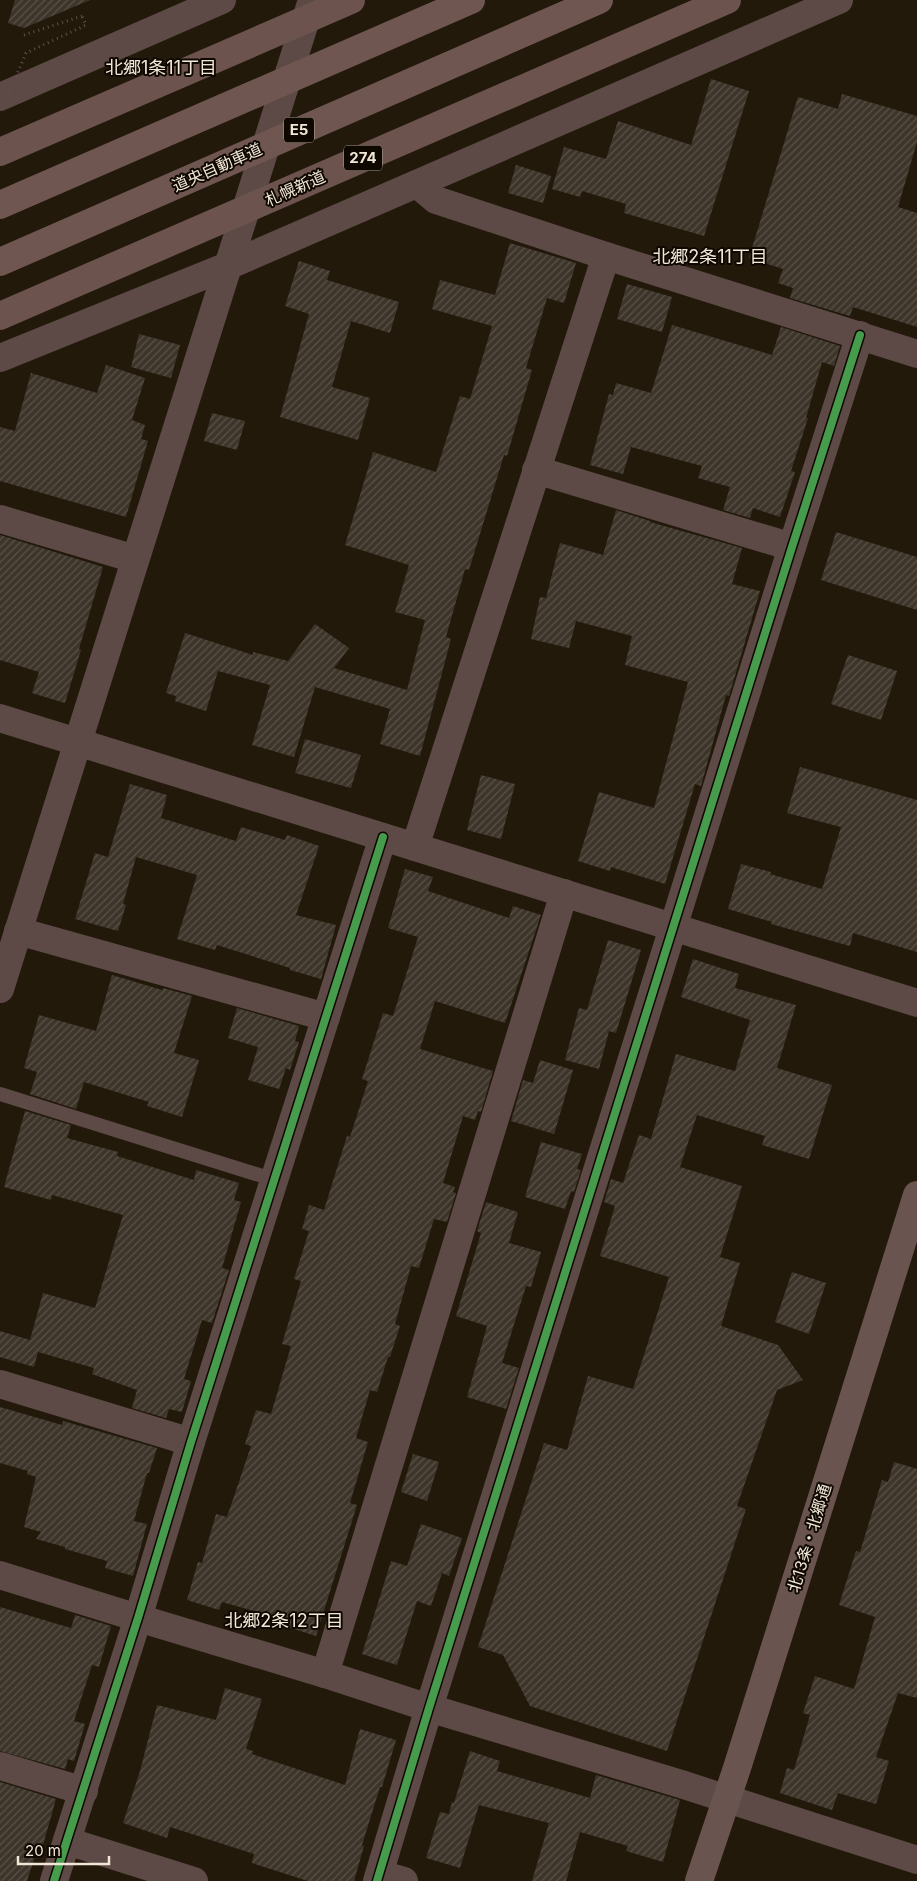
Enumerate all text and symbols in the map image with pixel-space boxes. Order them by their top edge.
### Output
district label: 北郷1条11丁目 [105,57,217,78]
road number: E5 [284,118,314,142]
street label: 道央自動車道 [169,138,265,196]
road number: 274 [344,146,382,170]
street label: 札幌新道 [262,166,328,210]
district label: 北郷2条11丁目 [652,246,768,267]
street label: 北13条・北郷通 [783,1481,835,1595]
district label: 北郷2条12丁目 [224,1610,344,1631]
scale bar [18,1834,109,1866]
text: 20 m [25,1841,61,1860]

